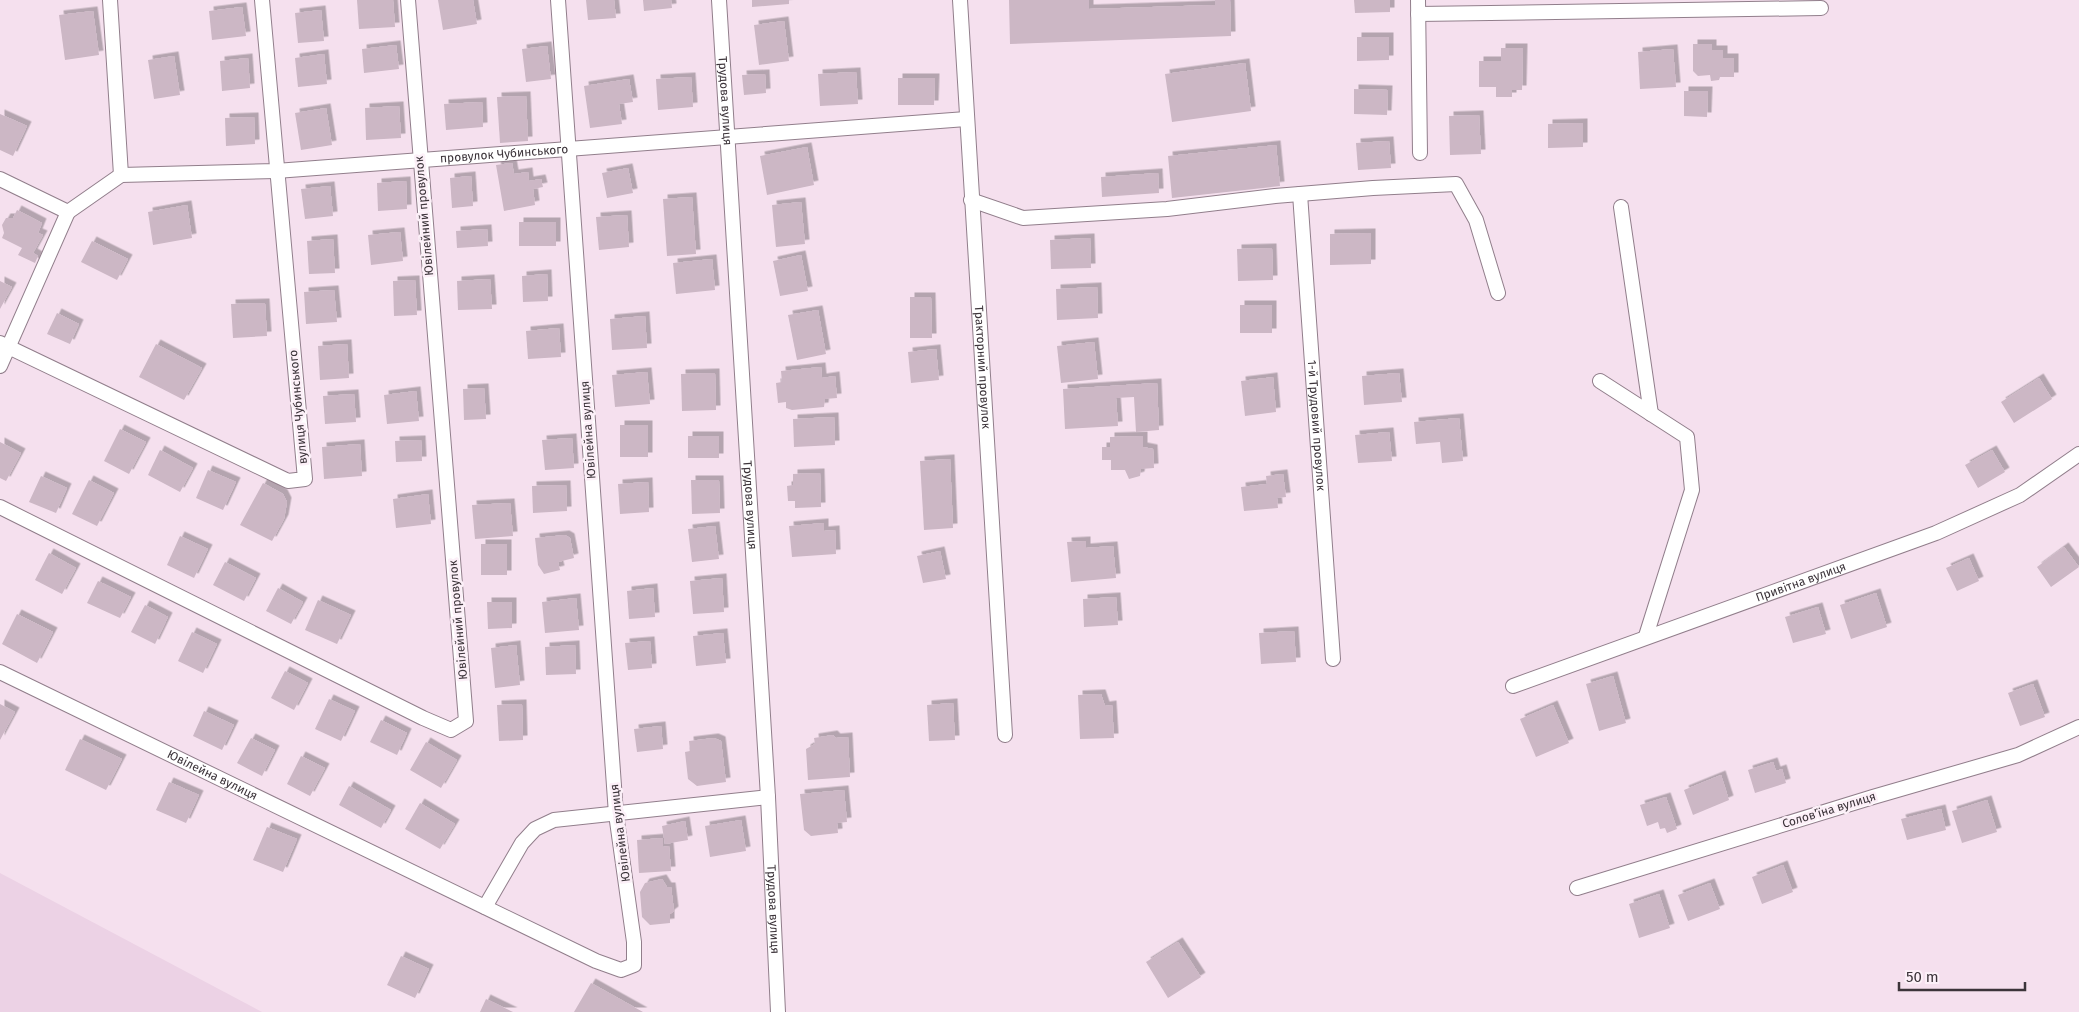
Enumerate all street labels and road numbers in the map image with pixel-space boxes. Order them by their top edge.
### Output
street label: Трудова вулиця [715,56,735,146]
street label: провулок Чубинського [439,142,569,166]
street label: Ювілейний провулок [412,155,436,276]
street label: Тракторний провулок [972,305,993,430]
street label: вулиця Чубинського [286,349,310,465]
street label: 1-й Трудовий провулок [1305,359,1328,492]
street label: Ювілейна вулиця [578,380,598,480]
street label: Трудова вулиця [740,460,760,550]
street label: Ювілейний провулок [446,559,470,680]
street label: Привітна вулиця [1754,559,1848,605]
street label: Ювілейна вулиця [165,747,260,803]
street label: Ювілейна вулиця [607,783,633,883]
street label: Соловʼїна вулиця [1781,789,1877,831]
street label: Трудова вулиця [764,864,782,954]

